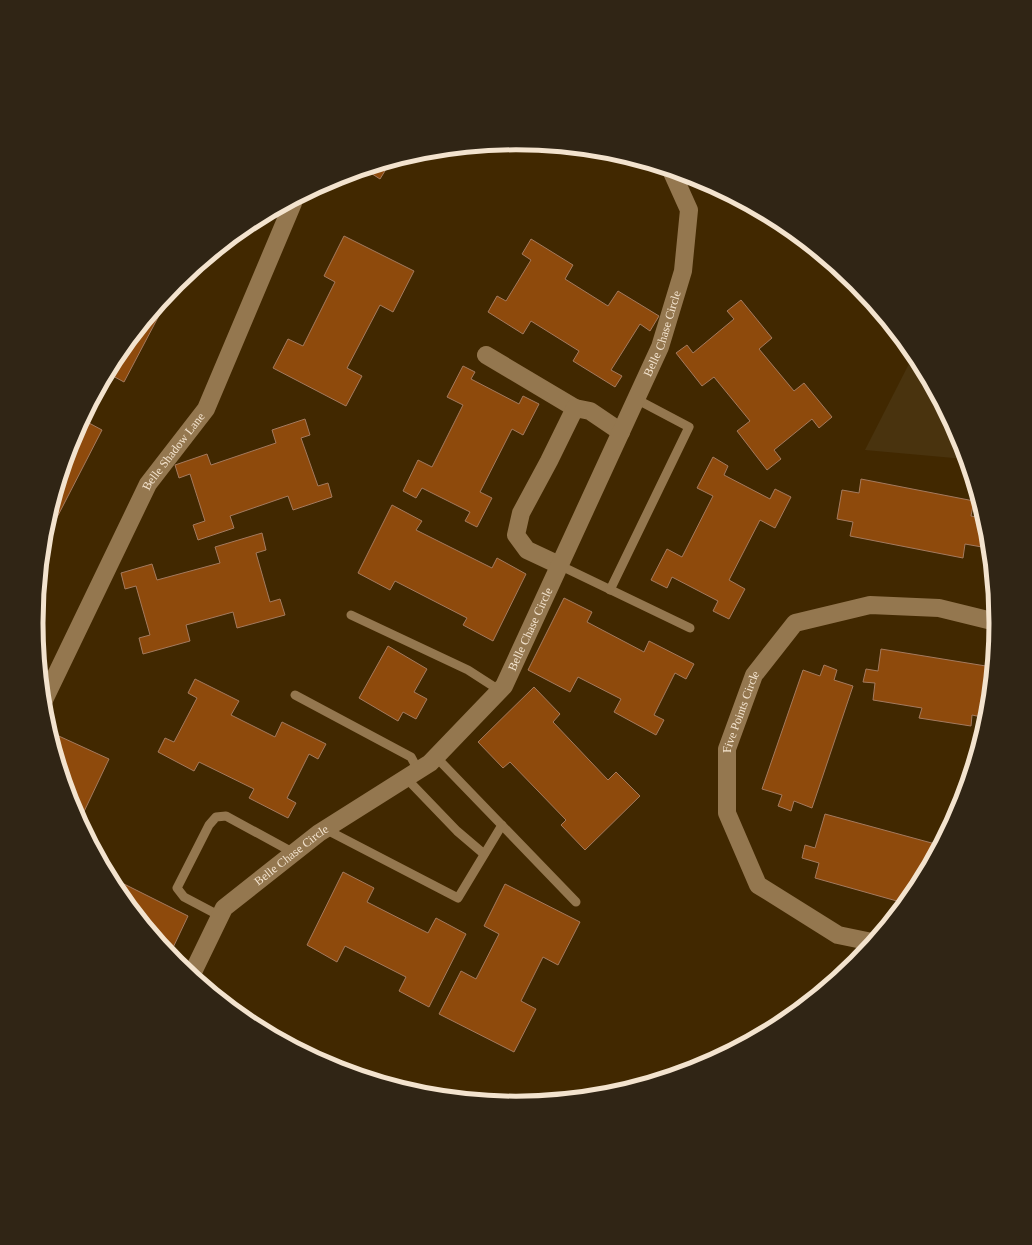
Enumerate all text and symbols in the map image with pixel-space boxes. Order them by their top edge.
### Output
street label: Belle Chase Circle [640,289,684,379]
street label: Belle Shadow Lane [139,410,208,492]
street label: Belle Chase Circle [505,585,555,673]
street label: Five Points Circle [720,667,762,753]
street label: Belle Chase Circle [252,822,331,888]

